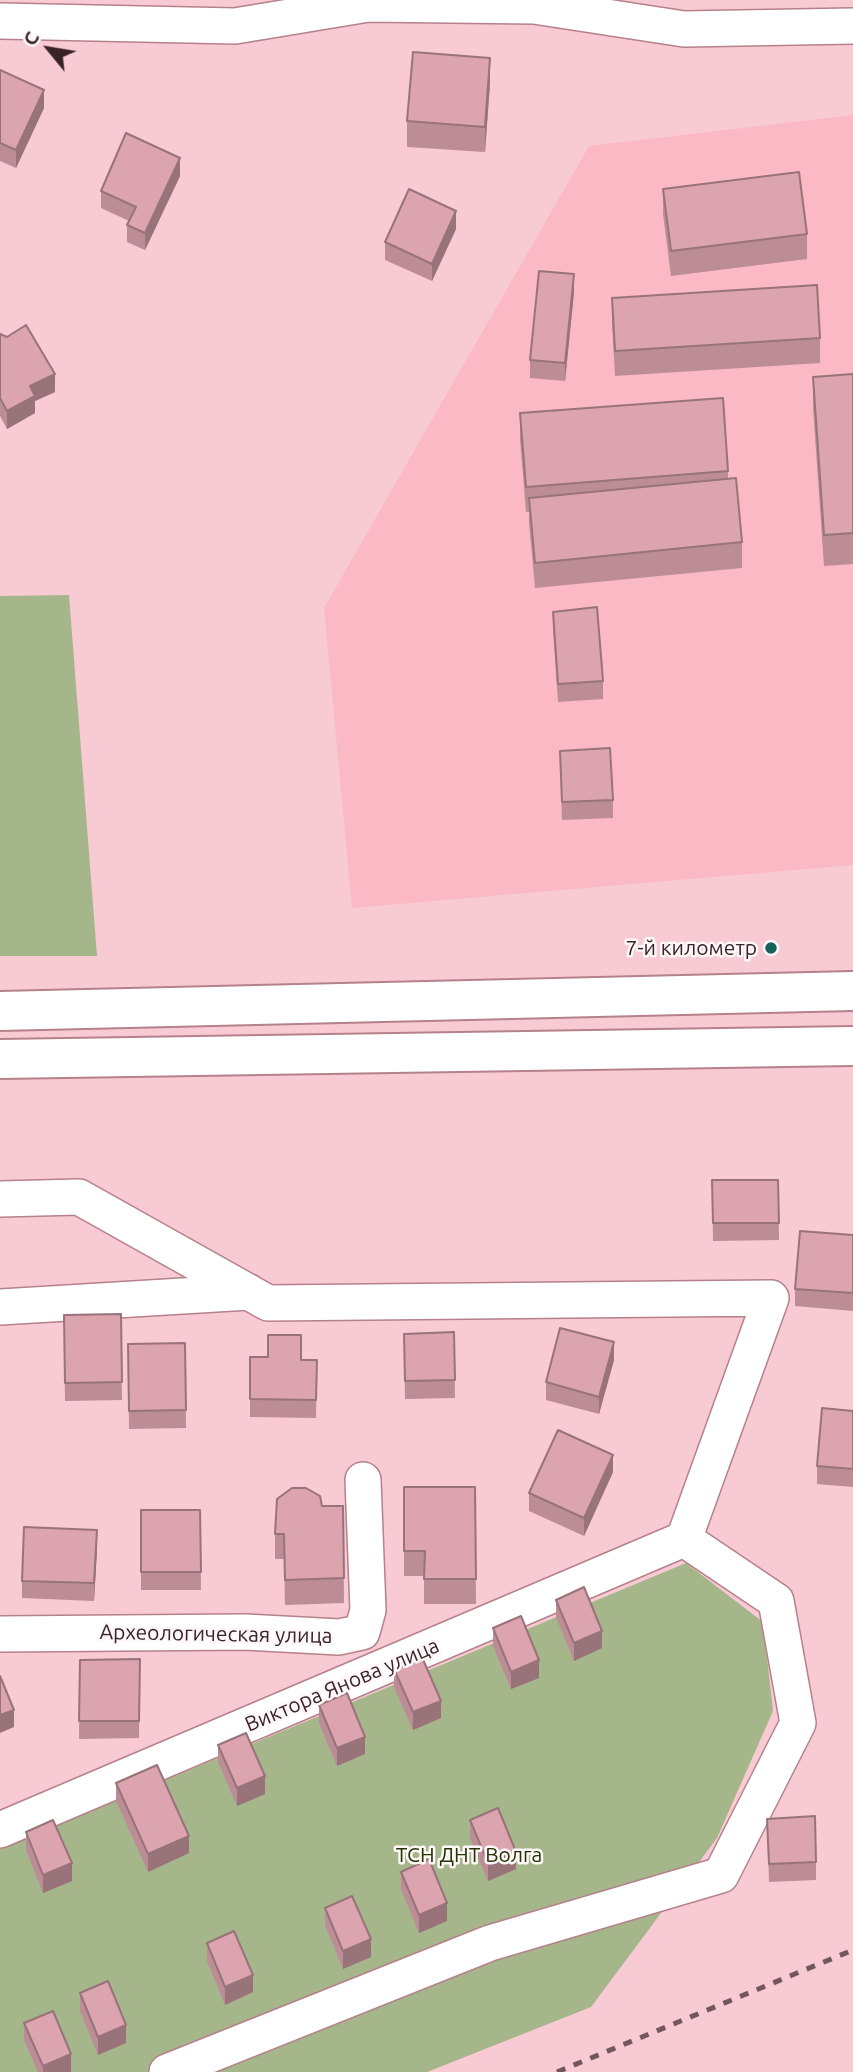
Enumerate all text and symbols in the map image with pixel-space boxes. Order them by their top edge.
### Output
north arrow [14,14,84,84]
text: С [18,28,43,49]
place label: 7-й километр [626,935,757,961]
marker: 7-й километр [763,940,779,956]
street label: Археологическая улица [99,1619,333,1649]
street label: Виктора Янова улица [241,1633,443,1737]
park label: ТСН ДНТ Волга [396,1842,542,1868]

